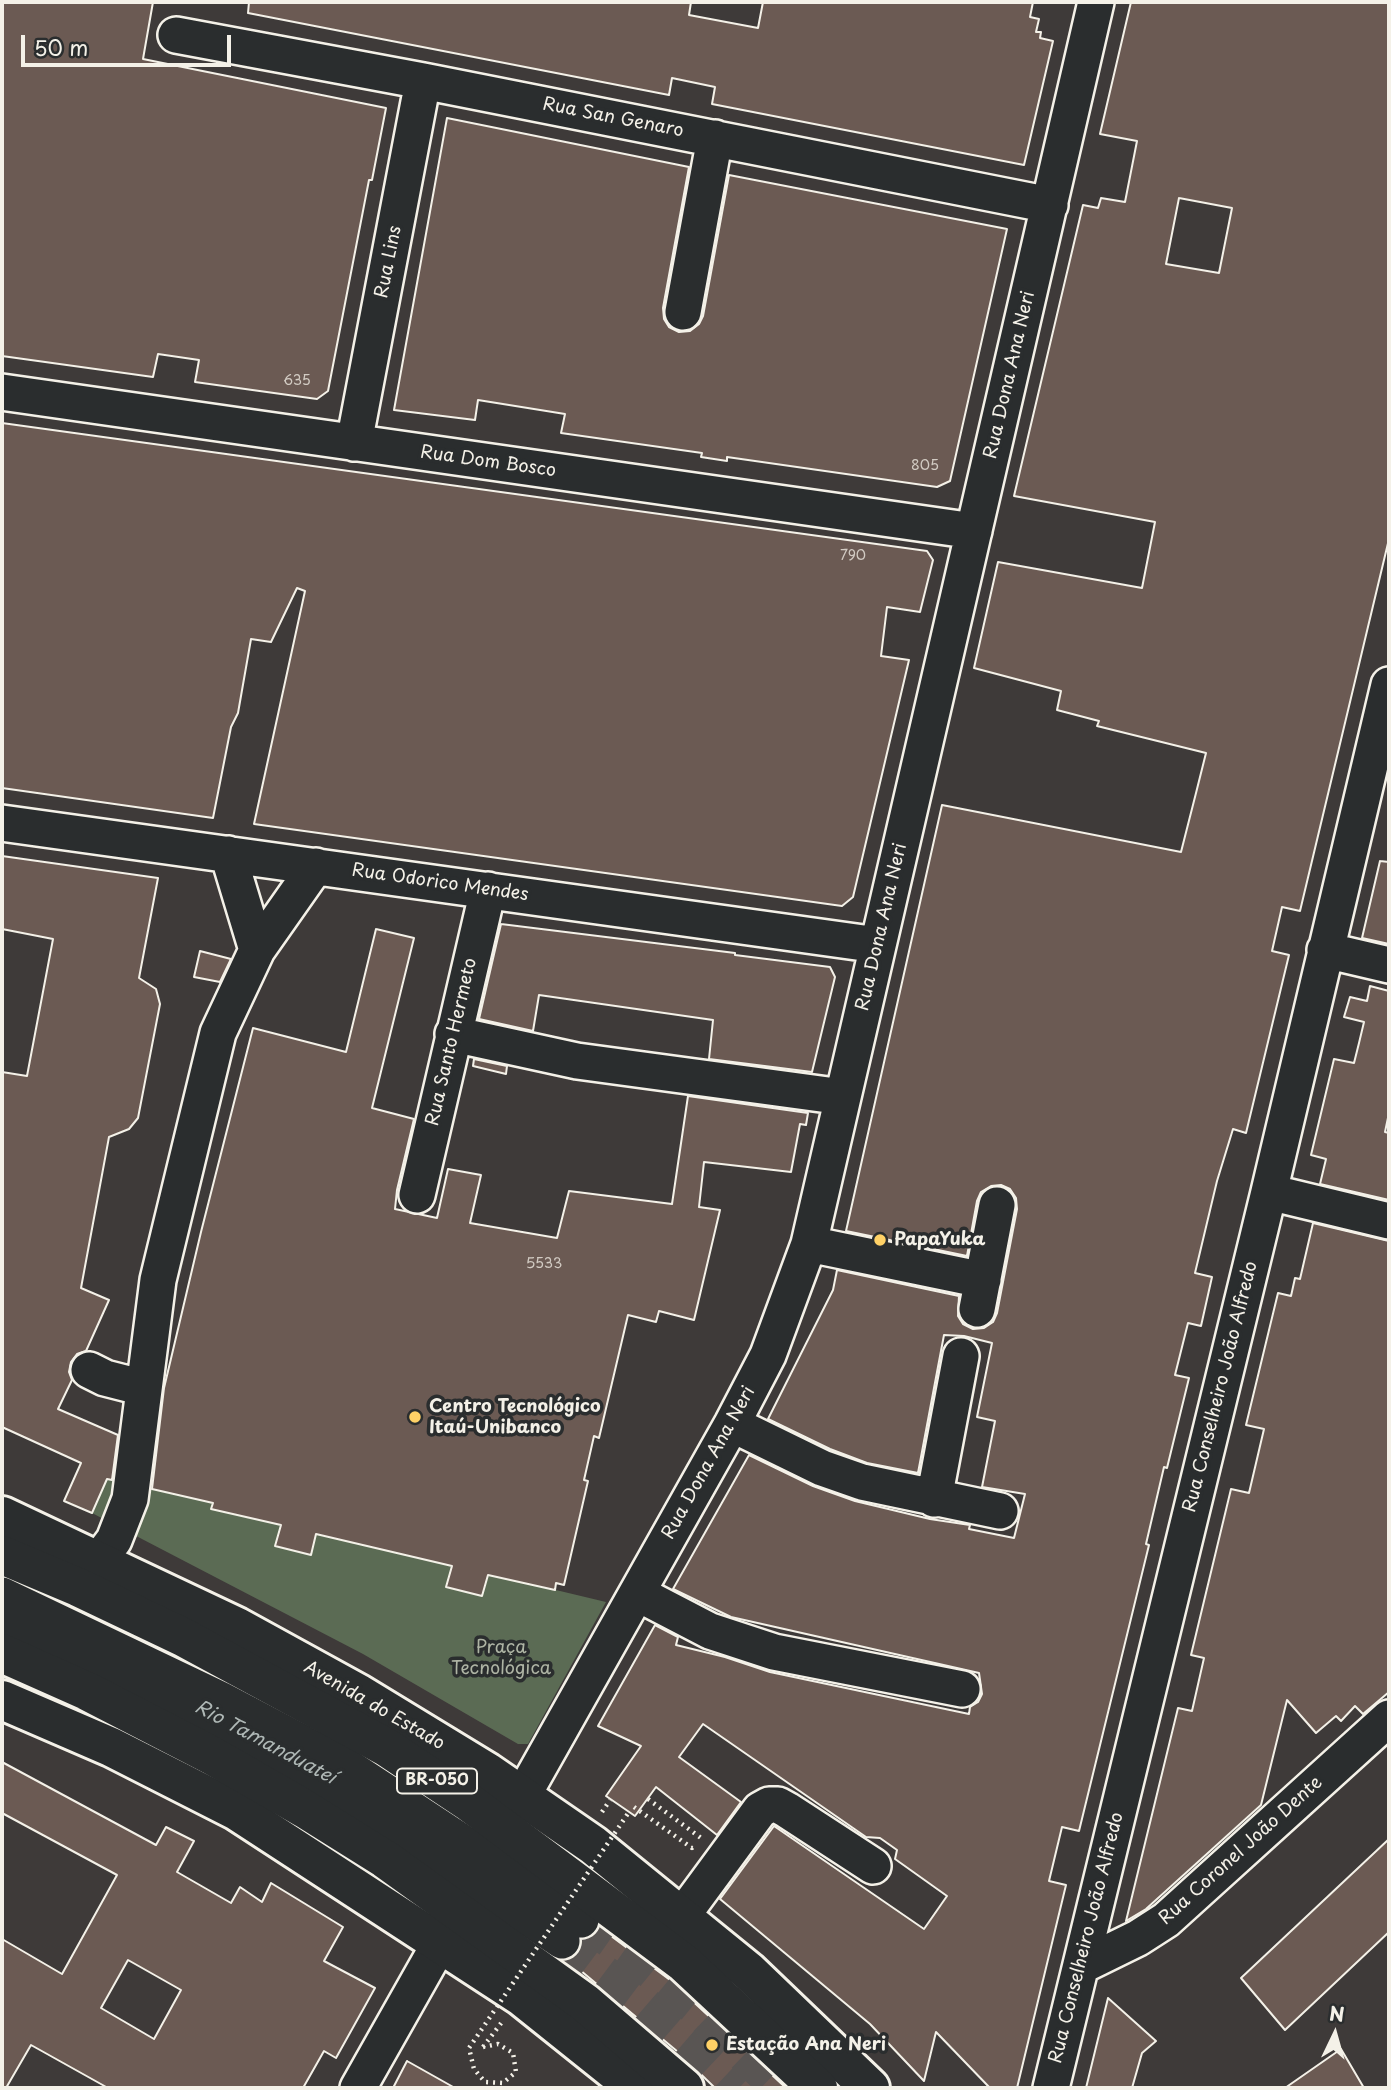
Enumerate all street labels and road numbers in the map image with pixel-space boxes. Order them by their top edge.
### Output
street label: Rua San Genaro [541,94,685,142]
street label: Rua Lins [371,224,407,300]
street label: Rua Dona Ana Neri [980,289,1040,461]
street label: Rua Dom Bosco [419,442,557,482]
street label: Rua Dona Ana Neri [852,841,912,1013]
street label: Rua Odorico Mendes [350,860,530,906]
street label: Rua Santo Hermeto [422,956,482,1128]
street label: Rua Conselheiro João Alfredo [1179,1259,1263,1515]
street label: Rua Dona Ana Neri [658,1383,760,1543]
street label: Avenida do Estado [300,1657,448,1755]
road number: BR-050 [397,1768,477,1794]
street label: Rua Coronel João Dente [1155,1772,1327,1930]
street label: Rua Conselheiro João Alfredo [1045,1810,1129,2066]

